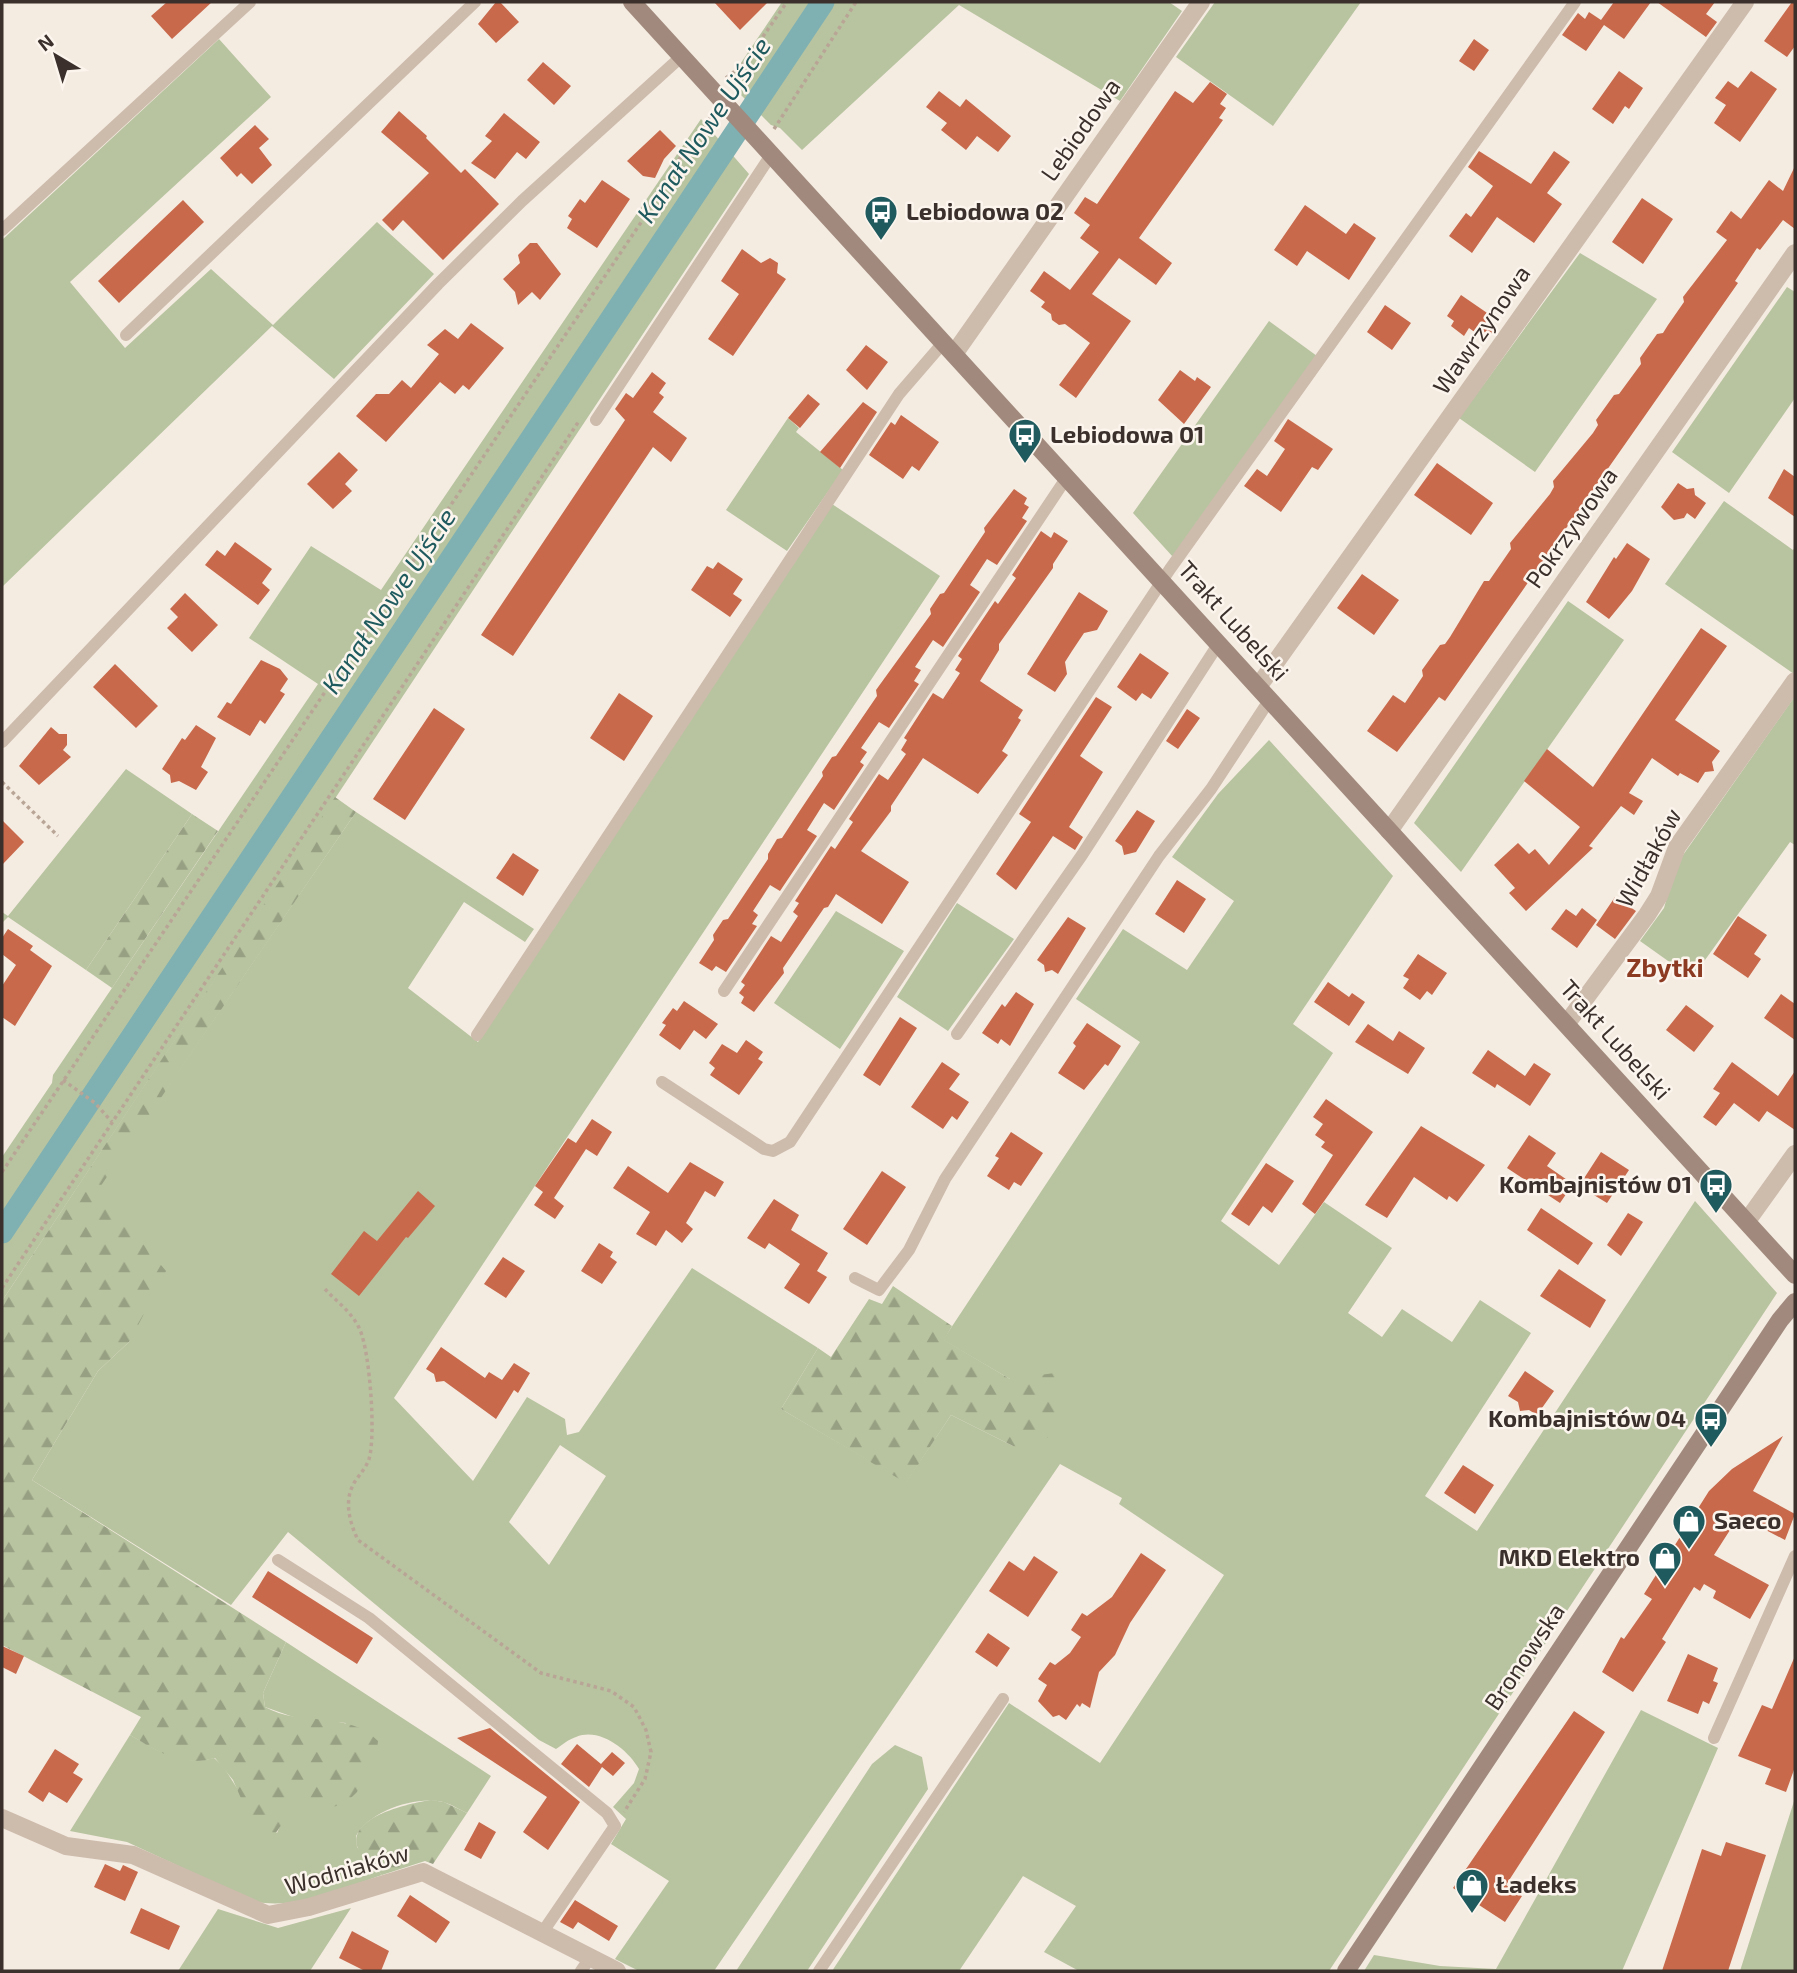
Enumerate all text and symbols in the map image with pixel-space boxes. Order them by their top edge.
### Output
north arrow [21,21,91,91]
text: N [33,29,58,55]
water label: Kanał Nowe Ujście [629,31,776,228]
street label: Lebiodowa [1034,72,1126,186]
bus stop icon: Lebiodowa 02 [862,193,900,242]
place label: Lebiodowa 02 [906,196,1064,225]
street label: Wawrzynowa [1426,259,1536,399]
bus stop icon: Lebiodowa 01 [1006,416,1044,465]
place label: Lebiodowa 01 [1050,419,1204,448]
street label: Pokrzywowa [1519,461,1623,593]
water label: Kanał Nowe Ujście [314,502,461,699]
street label: Trakt Lubelski [1173,554,1296,686]
street label: Widłaków [1609,803,1687,912]
district label: Zbytki [1626,951,1704,983]
street label: Trakt Lubelski [1555,973,1678,1105]
bus stop icon: Kombajnistów 01 [1697,1166,1735,1215]
place label: Kombajnistów 01 [1499,1169,1692,1198]
bus stop icon: Kombajnistów 04 [1692,1400,1730,1449]
place label: Kombajnistów 04 [1488,1403,1686,1432]
shop icon: Saeco [1670,1502,1708,1551]
place label: Saeco [1714,1505,1782,1534]
shop icon: MKD Elektro [1646,1539,1684,1588]
place label: MKD Elektro [1499,1542,1640,1571]
street label: Bronowska [1477,1597,1570,1715]
street label: Wodniaków [281,1837,412,1900]
shop icon: Ładeks [1453,1866,1491,1915]
place label: Ładeks [1496,1869,1577,1898]

